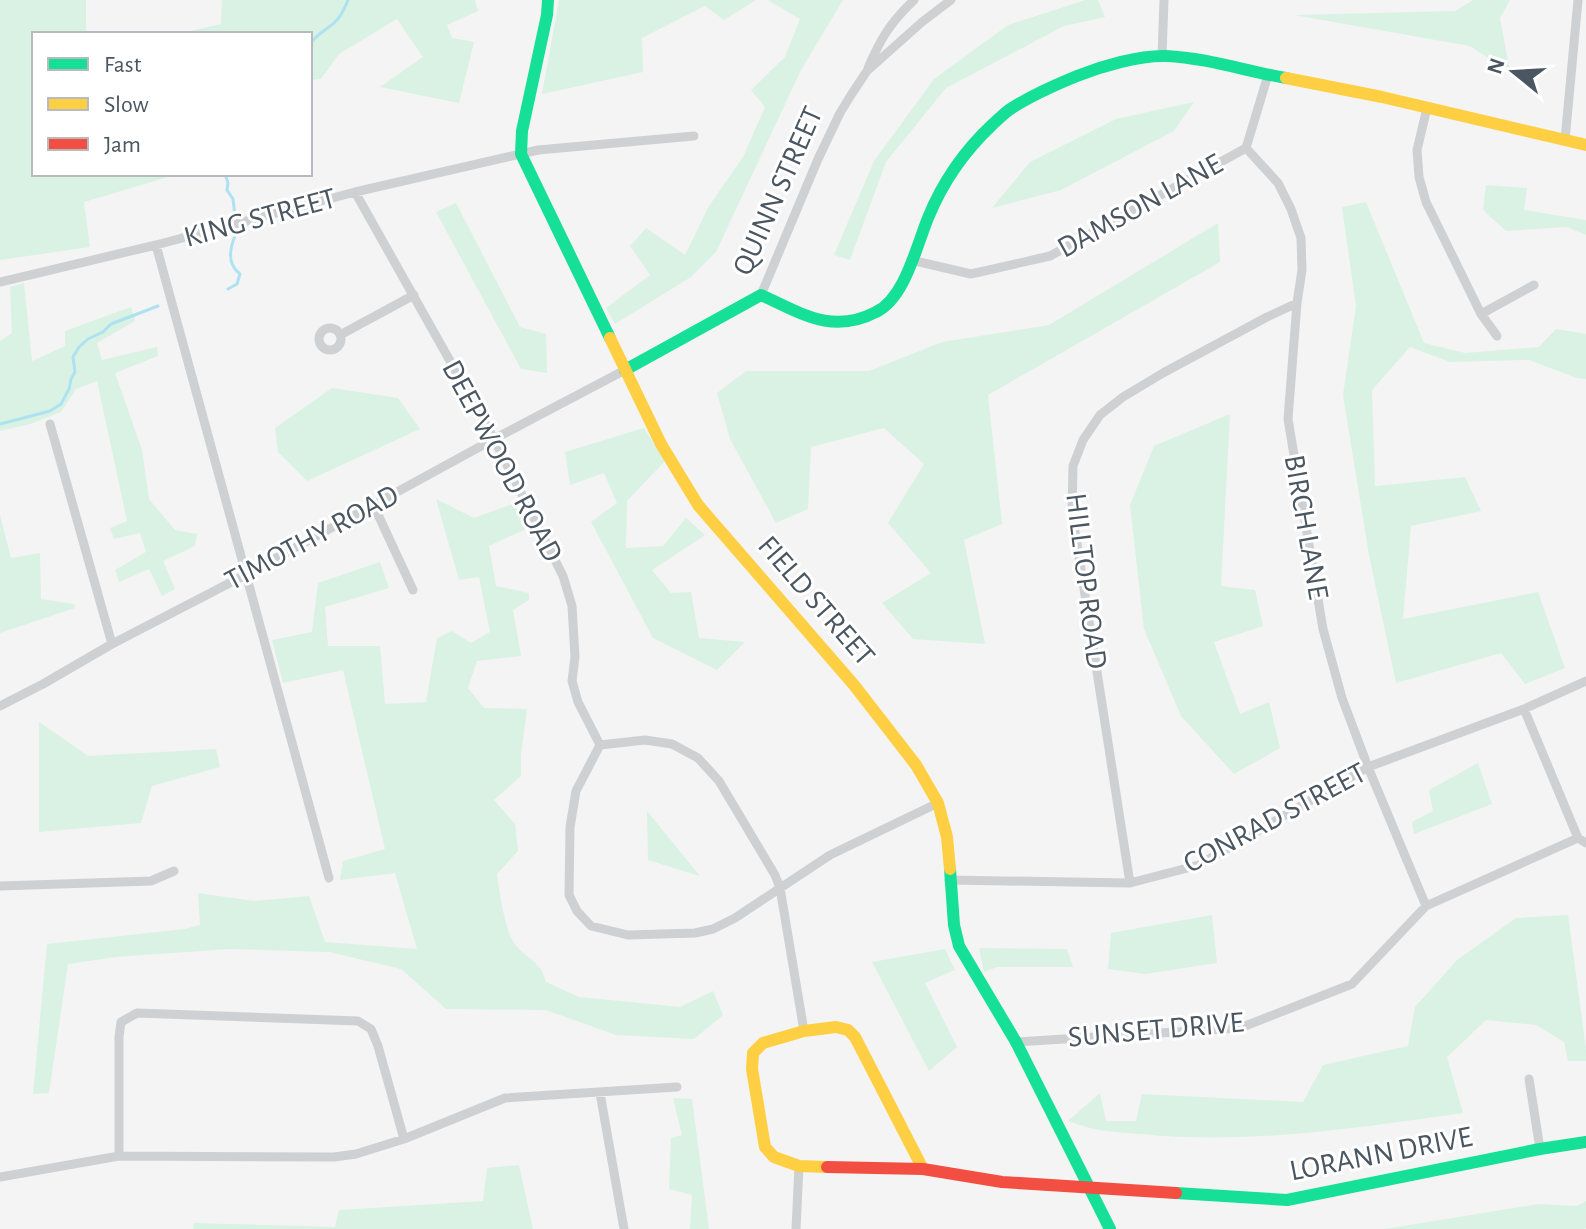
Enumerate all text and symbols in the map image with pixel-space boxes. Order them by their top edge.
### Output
legend [32,32,312,176]
north arrow [1474,32,1554,112]
text: Fast [104,53,142,77]
text: N [1483,55,1509,77]
text: Slow [104,93,149,117]
street label: QUINN STREET [728,102,829,280]
text: Jam [104,133,141,157]
street label: DAMSON LANE [1053,148,1227,264]
street label: KING STREET [181,183,340,253]
street label: DEEPWOOD ROAD [436,355,568,567]
street label: BIRCH LANE [1279,452,1333,602]
street label: TIMOTHY ROAD [220,480,404,596]
street label: HILLTOP ROAD [1060,491,1112,671]
street label: FIELD STREET [752,530,880,672]
street label: CONRAD STREET [1179,757,1372,879]
street label: SUNSET DRIVE [1067,1007,1245,1053]
street label: LORANN DRIVE [1287,1122,1475,1186]

